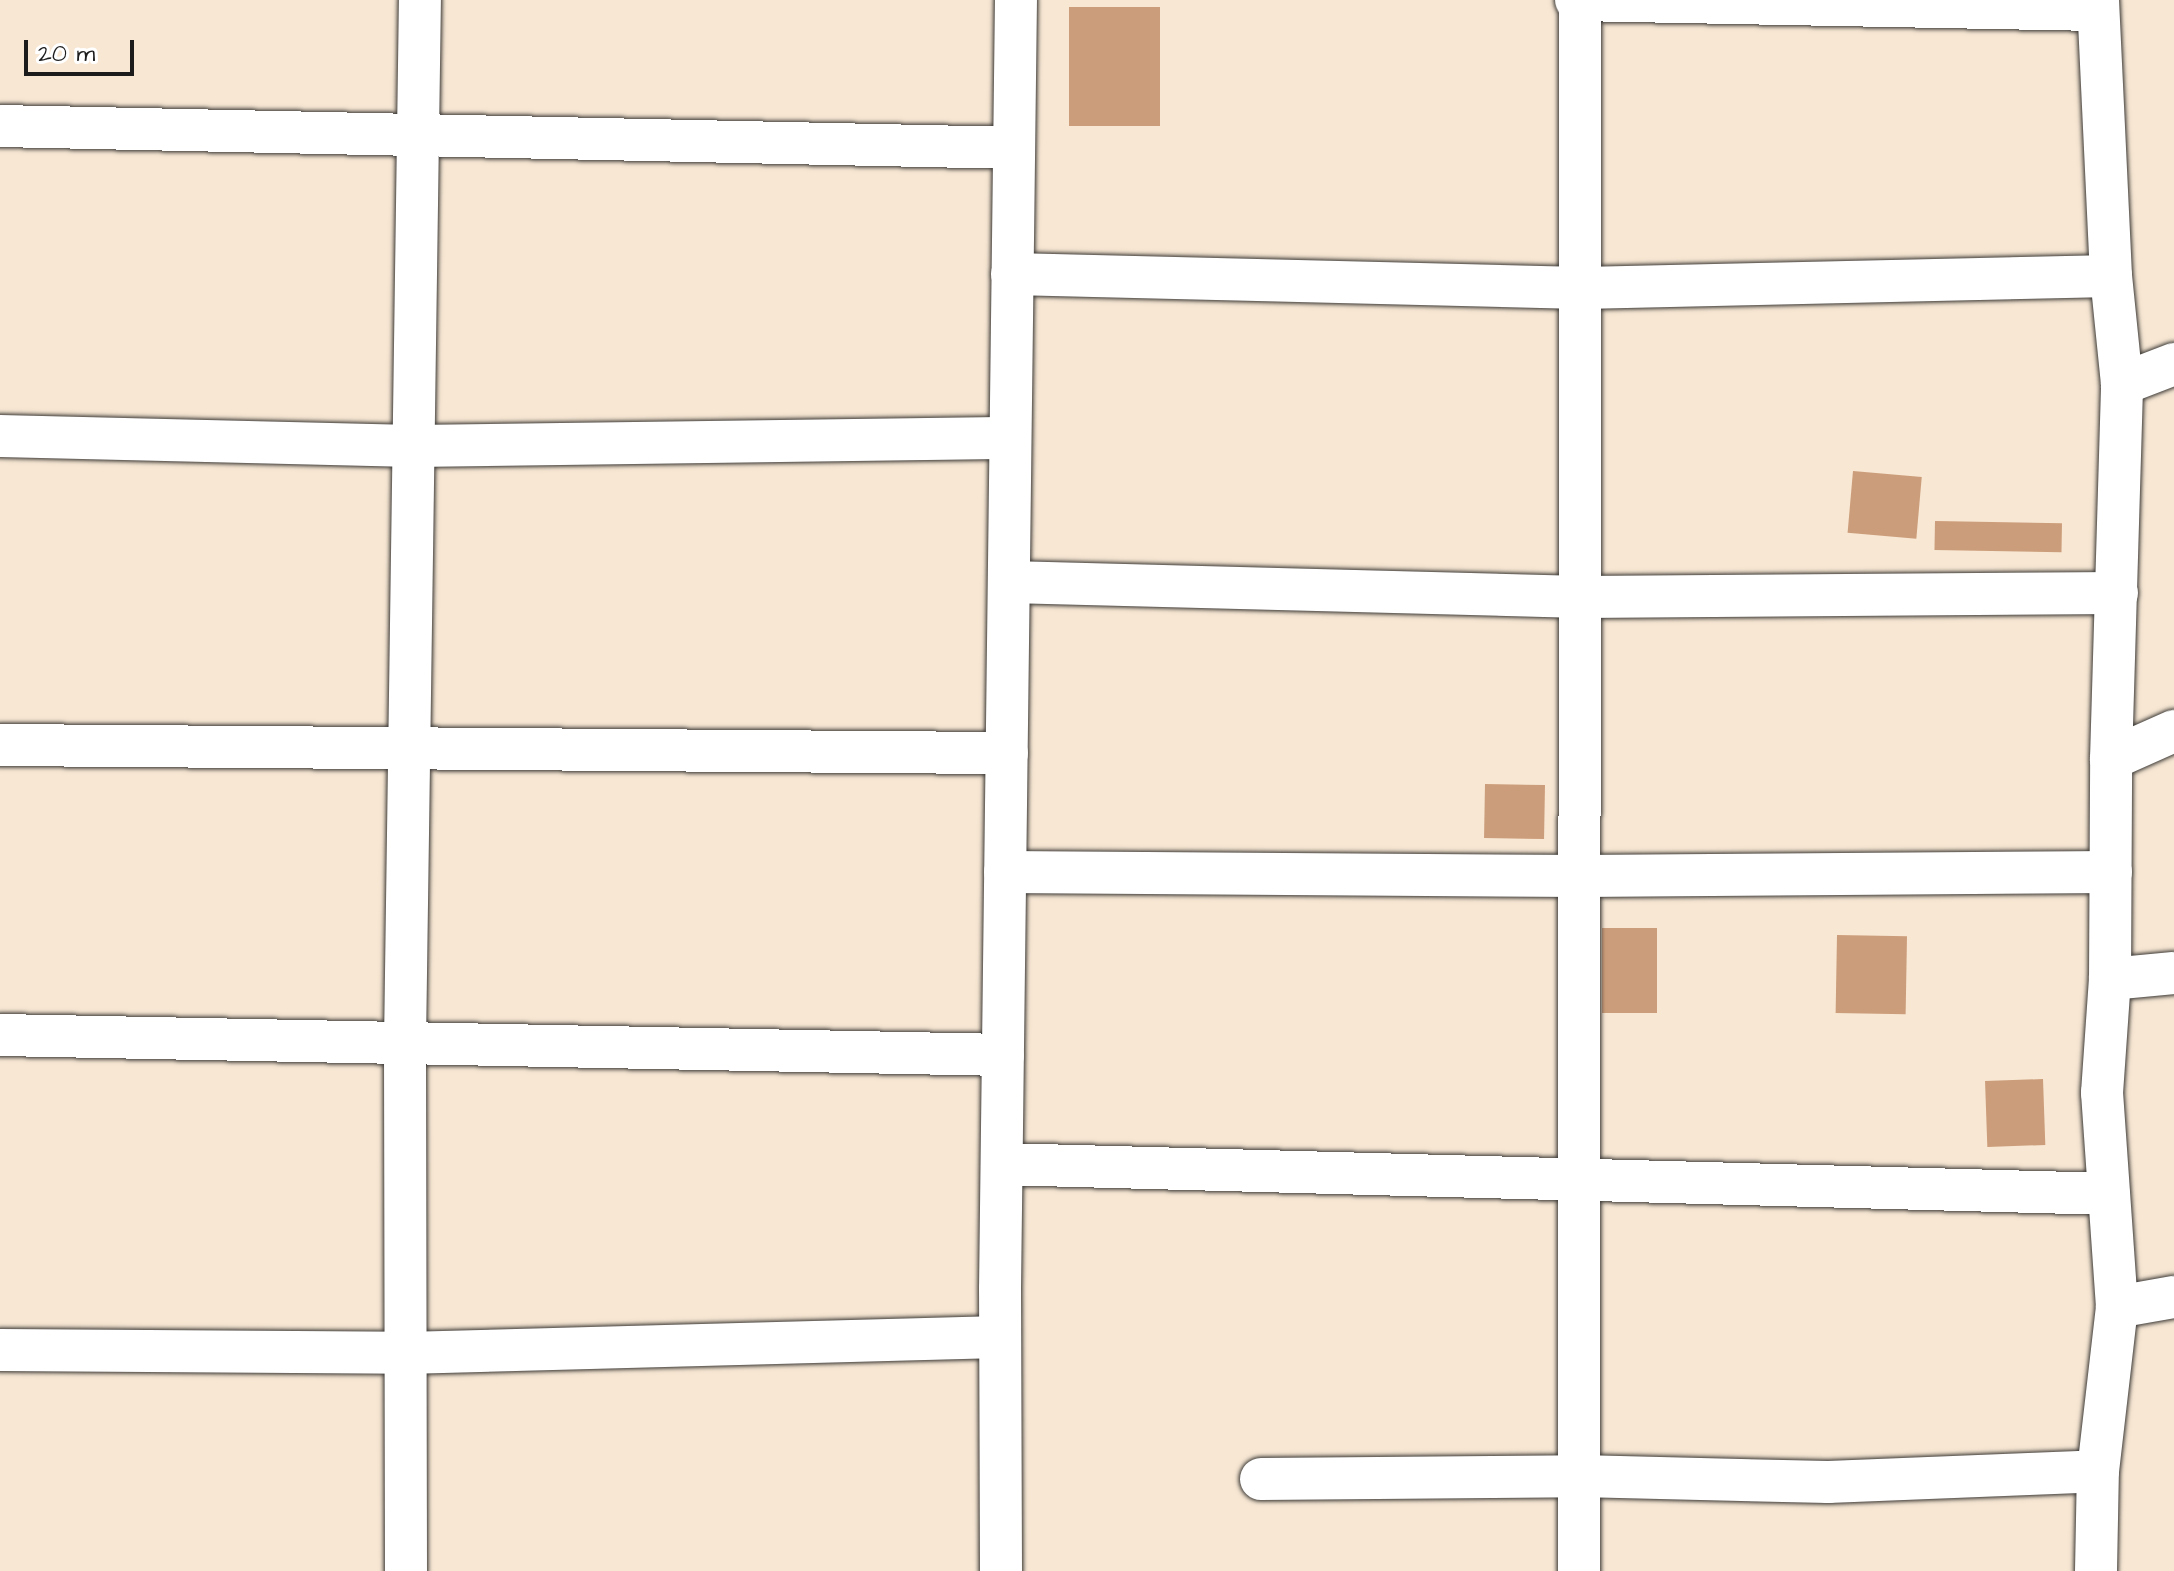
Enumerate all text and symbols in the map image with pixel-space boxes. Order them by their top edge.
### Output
scale bar [28,24,138,74]
text: 20 m [38,37,95,71]

